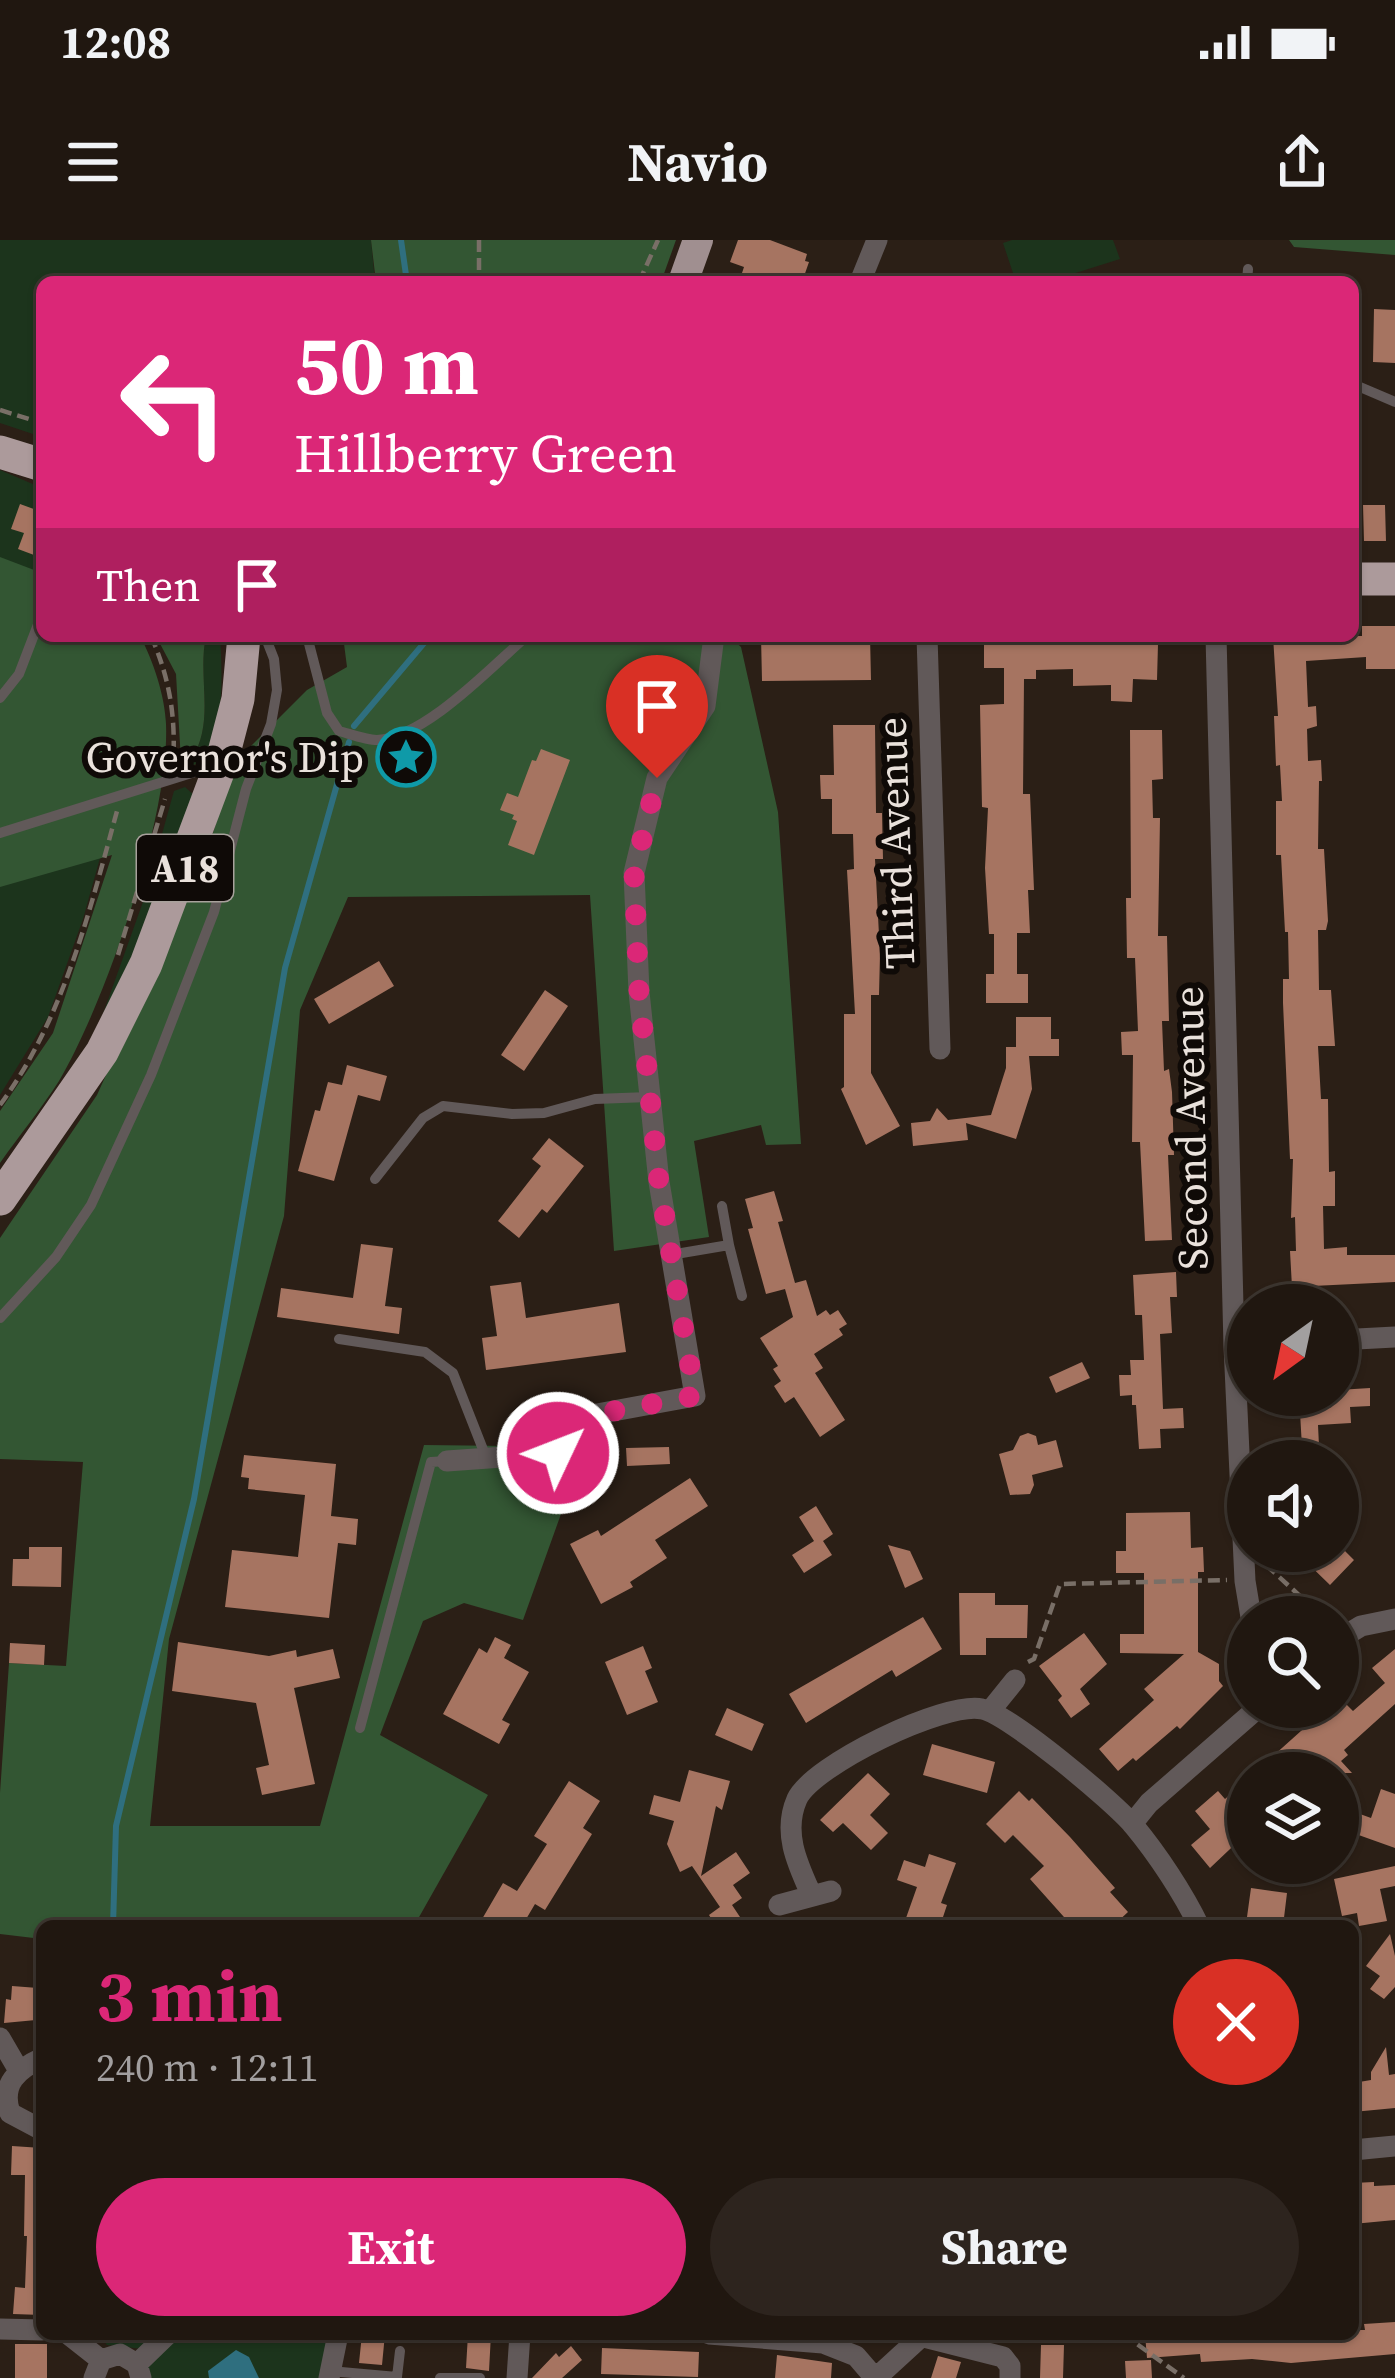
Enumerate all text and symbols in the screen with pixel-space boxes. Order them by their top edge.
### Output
text: 12:08 [60,11,171,73]
text: Navio [627,125,768,199]
icon: menu [60,129,126,195]
icon: share [1269,129,1335,195]
text: 50 m [294,307,479,422]
icon: left [96,324,252,480]
text: Hillberry Green [294,416,677,490]
icon: arrive [224,552,290,618]
text: Then [96,554,200,616]
pin [606,655,708,778]
icon: arrive [624,673,690,739]
street label: Third Avenue [862,716,928,970]
place icon: Governor's Dip [375,726,437,788]
place label: Governor's Dip [86,728,364,786]
road number: A18 [137,835,233,901]
street label: Second Avenue [1159,986,1221,1270]
north arrow [1227,1284,1359,1416]
map controls [1227,1284,1359,1884]
position arrow [495,1390,621,1516]
button: sound [1227,1440,1359,1572]
button: search [1227,1596,1359,1728]
button: layers [1227,1752,1359,1884]
text: 3 min [96,1946,283,2045]
button: close [1173,1959,1299,2085]
text: 240 m · 12:11 [96,2041,318,2094]
button: Exit [96,2178,686,2316]
button: Share [710,2178,1299,2316]

